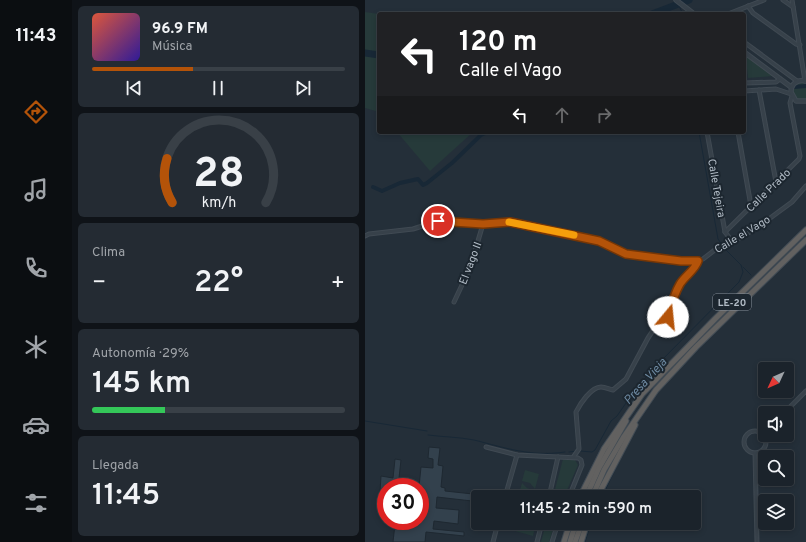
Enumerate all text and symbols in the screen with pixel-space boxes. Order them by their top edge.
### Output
text: 96.9 FM [152,20,208,39]
text: 11:43 [15,25,57,48]
text: 120 m [459,25,537,61]
icon: left [393,28,445,80]
text: Música [152,39,192,55]
text: Calle el Vago [459,60,562,83]
icon: previous [123,77,145,99]
icon: pause [207,77,229,99]
icon: next [292,77,314,99]
icon: directions [22,98,50,126]
icon: left [509,104,531,126]
icon: ahead [551,104,573,126]
icon: right [593,104,615,126]
text: 28 [193,148,244,201]
street label: Calle Tejeira [704,158,728,219]
street label: Calle Prado [744,166,794,215]
icon: music [22,176,50,204]
text: km/h [201,193,236,211]
pin [421,204,455,238]
icon: arrive [427,210,449,232]
street label: Calle el Vago [712,213,773,257]
street label: El vago II [456,240,485,287]
text: Clima [92,245,125,261]
icon: phone [22,254,50,282]
text: 22° [194,265,243,302]
text: − [92,270,106,297]
text: + [331,270,345,297]
road number: LE-20 [713,294,751,310]
position arrow [647,296,689,338]
icon: climate [22,333,50,361]
text: Autonomía · 29% [92,346,189,362]
water label: Presa Vieja [621,354,671,408]
north arrow [758,362,794,398]
map controls [758,362,794,530]
text: 145 km [92,366,191,403]
button: sound [758,406,794,442]
icon: car [22,411,50,439]
button: search [758,450,794,486]
text: Llegada [92,458,139,474]
text: 11:45 [92,478,160,515]
speed limit sign: 30 [377,478,429,530]
icon: filters [22,489,50,517]
button: layers [758,494,794,530]
text: 11:45 · 2 min · 590 m [520,500,652,519]

